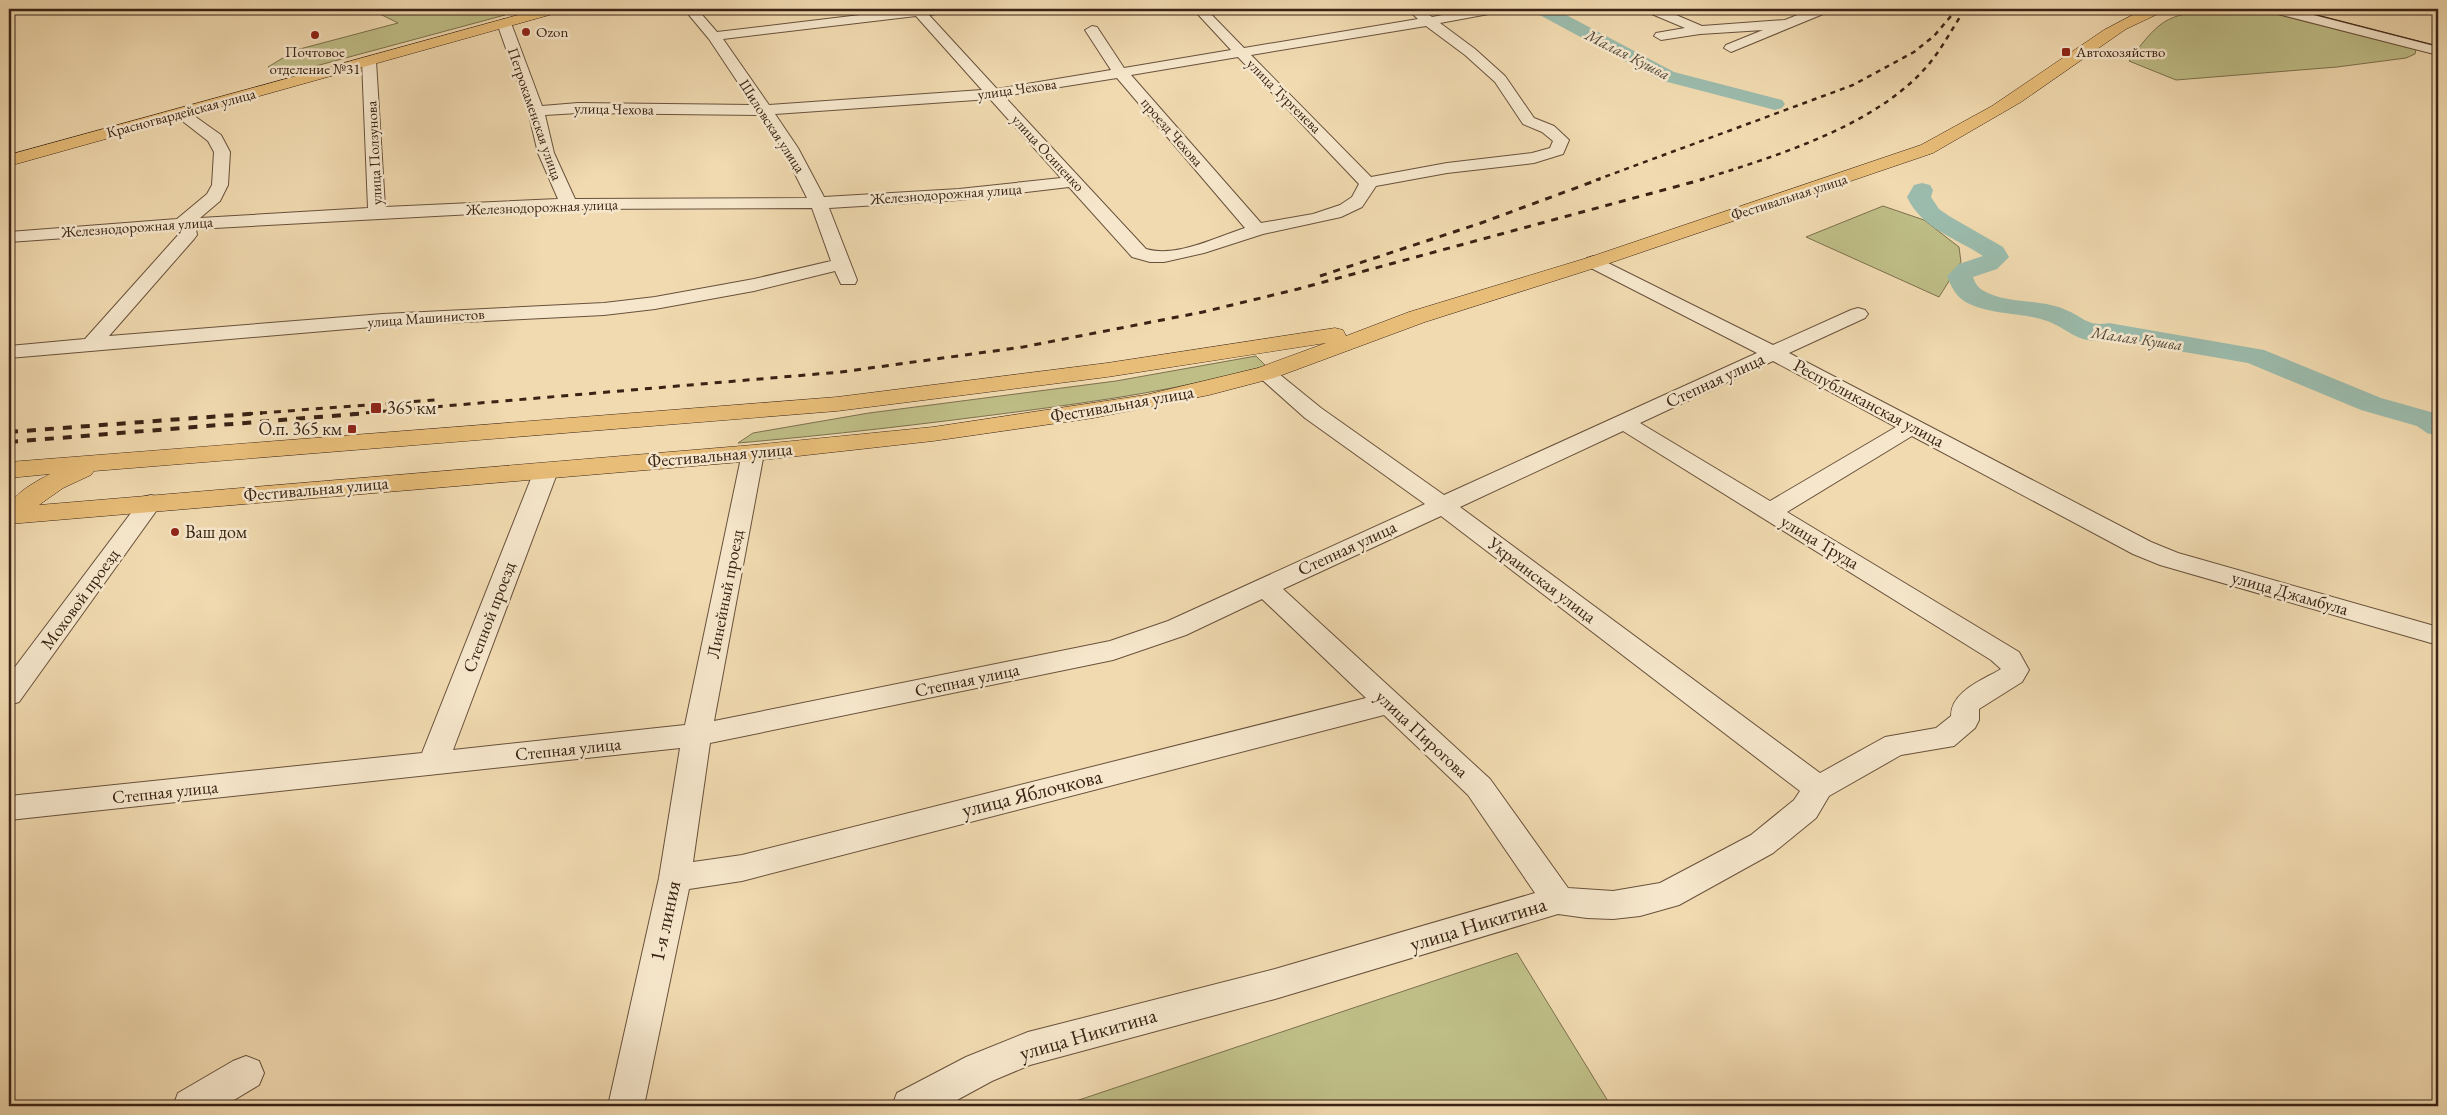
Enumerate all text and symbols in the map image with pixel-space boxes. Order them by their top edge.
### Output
place label: Ozon [536,22,569,41]
water label: Малая Кушва [1581,24,1673,85]
marker: Ozon [520,26,532,38]
marker: Почтовое отделение №31 [309,29,321,41]
place label: Почтовое отделение №31 [270,42,360,78]
place label: Автохозяйство [2075,42,2165,61]
street label: Петрокаменская улица [504,45,567,183]
marker: Автохозяйство [2060,46,2072,58]
street label: улица Тургенева [1243,54,1326,137]
street label: улица Чехова [976,74,1058,103]
street label: Шиловская улица [735,75,810,176]
street label: Красногвардейская улица [104,83,258,142]
street label: проезд Чехова [1137,93,1208,170]
street label: улица Чехова [574,98,654,119]
street label: улица Ползунова [361,100,386,206]
street label: улица Осипенко [1008,110,1089,195]
street label: Фестивальная улица [1728,169,1849,224]
street label: Железнодорожная улица [868,179,1022,208]
street label: Железнодорожная улица [465,194,618,219]
street label: Железнодорожная улица [59,212,213,241]
street label: улица Машинистов [367,304,485,331]
water label: Малая Кушва [2089,322,2184,355]
street label: Степная улица [1662,346,1769,412]
street label: Республиканская улица [1790,353,1949,452]
street label: Фестивальная улица [1048,379,1196,427]
place label: 365 км [387,396,437,419]
marker: 365 км [369,401,383,415]
place label: О.п. 365 км [258,417,343,440]
marker: О.п. 365 км [346,423,358,435]
street label: Фестивальная улица [646,437,794,472]
street label: Фестивальная улица [242,471,390,506]
street label: улица Труда [1777,509,1864,574]
street label: Степная улица [1294,514,1401,580]
place label: Ваш дом [185,520,248,543]
marker: Ваш дом [169,526,181,538]
street label: Линейный проезд [701,528,748,660]
street label: Украинская улица [1483,531,1602,628]
street label: Моховой проезд [35,544,124,654]
street label: Степной проезд [457,558,520,675]
street label: улица Джамбула [2229,565,2352,620]
street label: Степная улица [912,657,1022,702]
street label: улица Пирогова [1371,685,1474,783]
street label: Степная улица [514,731,623,766]
street label: улица Яблочкова [959,762,1105,823]
street label: Степная улица [111,774,220,809]
street label: 1-я линия [643,878,686,964]
street label: улица Никитина [1406,890,1550,957]
street label: улица Никитина [1016,1001,1160,1066]

